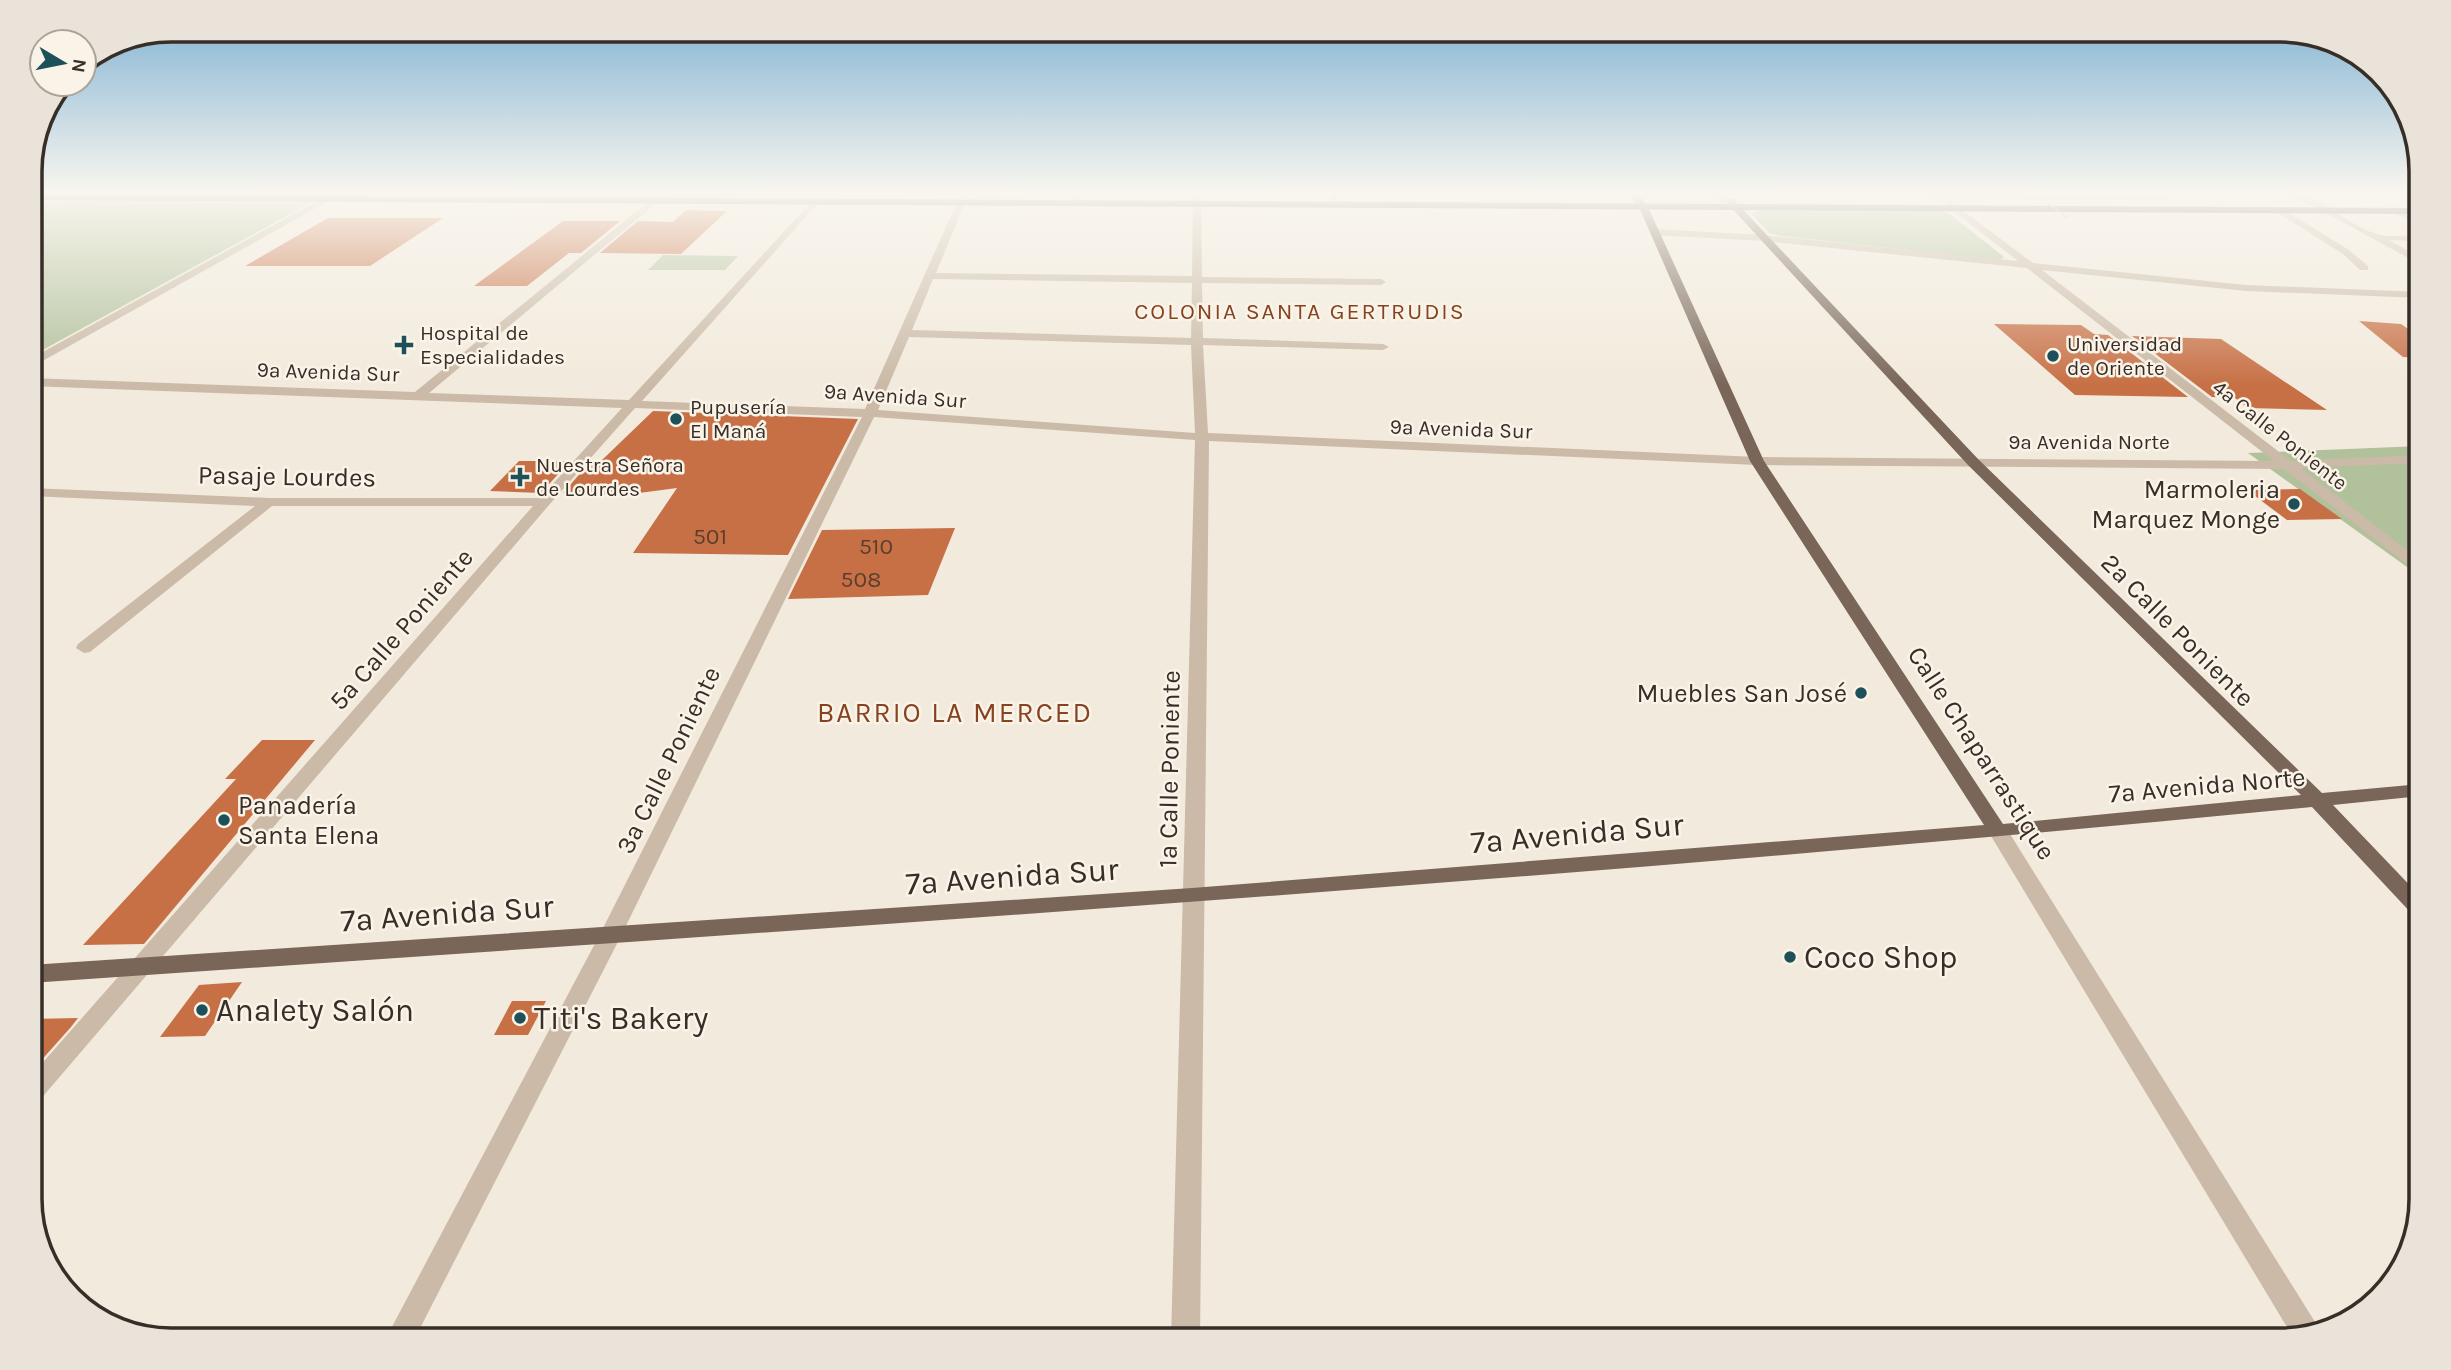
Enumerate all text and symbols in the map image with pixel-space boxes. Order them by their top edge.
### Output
north arrow [28,28,98,98]
text: N [67,57,91,74]
district label: COLONIA SANTA GERTRUDIS [1134,298,1466,325]
place label: Hospital de Especialidades [420,321,565,369]
place label: Universidad de Oriente [2067,332,2182,380]
marker: Hospital de Especialidades [394,335,414,355]
marker: Universidad de Oriente [2045,348,2061,364]
street label: 9a Avenida Sur [256,358,400,386]
street label: 4a Calle Poniente [2208,375,2352,495]
street label: 9a Avenida Sur [823,379,967,413]
place label: Pupusería El Maná [690,395,787,443]
marker: Pupusería El Maná [668,411,684,427]
street label: 9a Avenida Sur [1389,415,1533,443]
street label: 9a Avenida Norte [2008,430,2170,454]
place label: Nuestra Señora de Lourdes [536,453,684,501]
street label: Pasaje Lourdes [198,459,376,494]
marker: Nuestra Señora de Lourdes [510,467,530,487]
place label: Marmoleria Marquez Monge [2092,474,2280,535]
marker: Marmoleria Marquez Monge [2286,496,2302,512]
house number: 501 [693,523,727,550]
house number: 510 [859,533,893,560]
street label: 5a Calle Poniente [323,542,480,716]
street label: 2a Calle Poniente [2095,547,2261,713]
house number: 508 [841,566,881,593]
street label: Calle Chaparrastique [1901,641,2062,866]
street label: 3a Calle Poniente [610,662,727,859]
street label: 1a Calle Poniente [1152,670,1187,868]
place label: Muebles San José [1636,678,1847,709]
marker: Muebles San José [1853,685,1869,701]
district label: BARRIO LA MERCED [817,696,1093,729]
street label: 7a Avenida Norte [2107,761,2307,810]
place label: Panadería Santa Elena [238,790,379,851]
street label: 7a Avenida Sur [1469,806,1686,861]
marker: Panadería Santa Elena [216,812,232,828]
street label: 7a Avenida Sur [904,851,1120,902]
street label: 7a Avenida Sur [339,888,555,939]
place label: Coco Shop [1804,939,1958,976]
marker: Coco Shop [1782,949,1798,965]
place label: Analety Salón [216,992,414,1029]
place label: Titi's Bakery [534,1000,708,1037]
marker: Analety Salón [194,1002,210,1018]
marker: Titi's Bakery [512,1010,528,1026]

